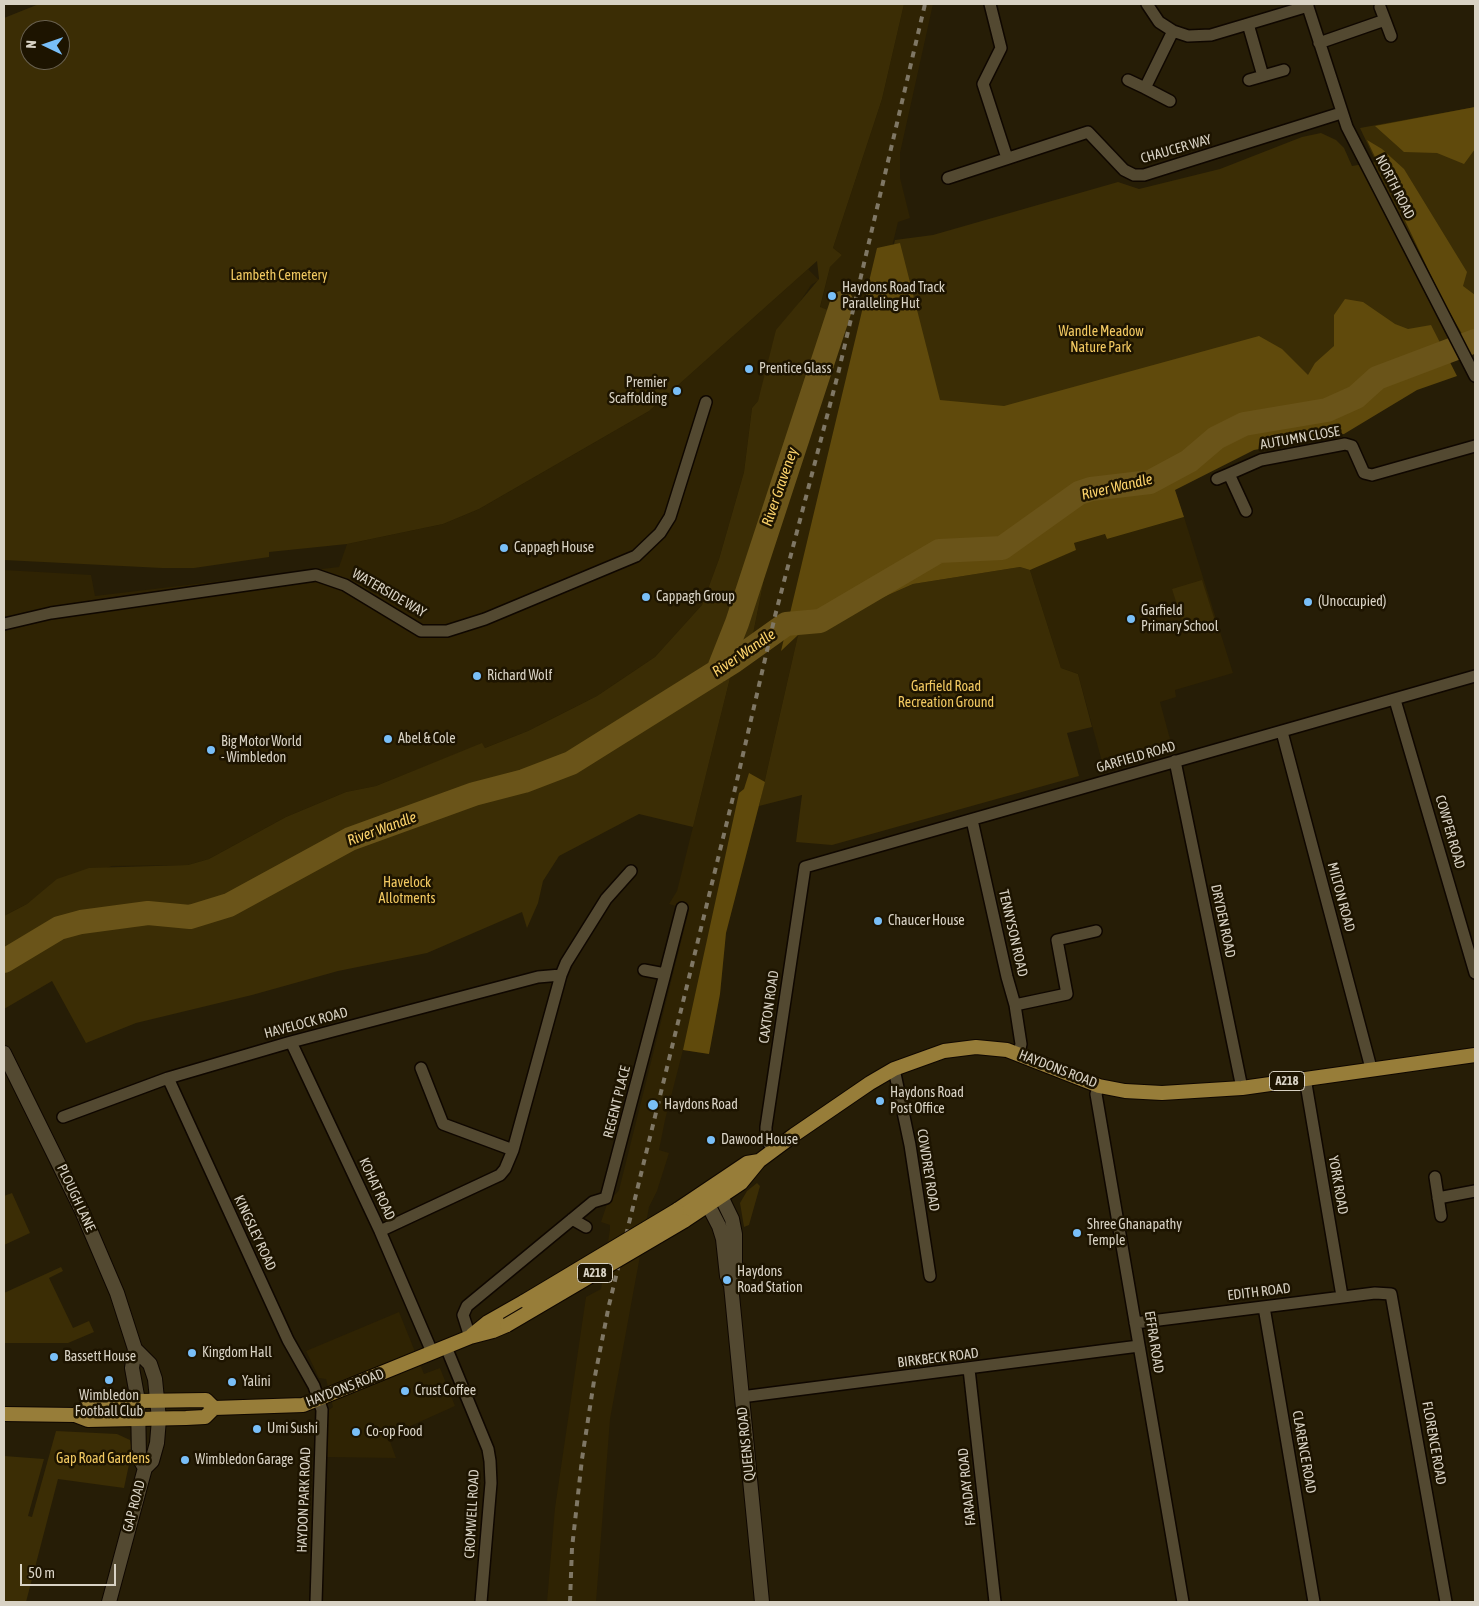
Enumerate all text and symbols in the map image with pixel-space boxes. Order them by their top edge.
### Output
north arrow [20,20,70,70]
text: N [23,40,39,49]
street label: CHAUCER WAY [1139,131,1213,167]
street label: NORTH ROAD [1372,152,1418,222]
park label: Lambeth Cemetery [231,268,327,284]
place label: Haydons Road Track Paralleling Hut [842,280,945,312]
marker: Haydons Road Track Paralleling Hut [826,290,838,302]
park label: Wandle Meadow Nature Park [1058,324,1144,357]
place label: Prentice Glass [759,361,831,377]
marker: Prentice Glass [743,363,755,375]
place label: Premier Scaffolding [609,375,667,408]
marker: Premier Scaffolding [671,385,683,397]
street label: AUTUMN CLOSE [1259,423,1341,453]
water label: River Graveney [758,445,802,529]
water label: River Wandle [1080,470,1154,504]
place label: Cappagh House [514,540,594,556]
marker: Cappagh House [498,542,510,554]
street label: WATERSIDE WAY [349,565,429,621]
place label: Cappagh Group [656,589,735,605]
marker: Cappagh Group [640,591,652,603]
place label: (Unoccupied) [1318,594,1386,610]
marker: (Unoccupied) [1302,596,1314,608]
place label: Garfield Primary School [1141,603,1218,636]
marker: Garfield Primary School [1125,613,1137,625]
water label: River Wandle [709,625,779,681]
place label: Richard Wolf [487,668,552,684]
marker: Richard Wolf [471,670,483,682]
park label: Garfield Road Recreation Ground [898,679,994,712]
place label: Abel & Cole [398,731,455,747]
marker: Abel & Cole [382,733,394,745]
place label: Big Motor World - Wimbledon [221,734,302,766]
street label: GARFIELD ROAD [1095,738,1177,776]
marker: Big Motor World - Wimbledon [205,744,217,756]
street label: COWPER ROAD [1431,793,1469,871]
water label: River Wandle [345,808,419,850]
street label: MILTON ROAD [1324,861,1358,933]
park label: Havelock Allotments [379,875,435,908]
street label: DRYDEN ROAD [1207,883,1239,959]
street label: TENNYSON ROAD [995,888,1031,978]
place label: Chaucer House [888,913,965,929]
marker: Chaucer House [872,915,884,927]
street label: CAXTON ROAD [756,969,782,1045]
street label: HAVELOCK ROAD [262,1004,350,1042]
street label: HAYDONS ROAD [1017,1046,1099,1092]
street label: REGENT PLACE [600,1064,634,1140]
road number: A218 [1270,1072,1304,1090]
place label: Haydons Road Post Office [890,1085,964,1118]
marker: Haydons Road Post Office [874,1095,886,1107]
place label: Haydons Road [664,1097,738,1113]
marker: Haydons Road [646,1098,660,1112]
street label: COWDREY ROAD [913,1128,943,1212]
place label: Dawood House [721,1132,798,1148]
marker: Dawood House [705,1134,717,1146]
street label: YORK ROAD [1325,1154,1351,1216]
street label: KOHAT ROAD [355,1155,399,1223]
street label: PLOUGH LANE [53,1162,99,1234]
street label: KINGSLEY ROAD [230,1193,280,1273]
place label: Shree Ghanapathy Temple [1087,1217,1182,1250]
marker: Shree Ghanapathy Temple [1071,1227,1083,1239]
road number: A218 [578,1264,612,1282]
place label: Haydons Road Station [737,1264,803,1296]
marker: Haydons Road Station [721,1274,733,1286]
street label: EDITH ROAD [1227,1280,1291,1304]
street label: EFFRA ROAD [1141,1310,1167,1374]
place label: Kingdom Hall [202,1345,272,1361]
street label: BIRKBECK ROAD [897,1345,979,1371]
marker: Kingdom Hall [186,1347,198,1359]
place label: Bassett House [64,1349,136,1365]
marker: Bassett House [48,1351,60,1363]
street label: HAYDONS ROAD [304,1365,386,1411]
marker: Wimbledon Football Club [103,1374,115,1386]
place label: Yalini [242,1374,271,1390]
marker: Yalini [226,1376,238,1388]
place label: Crust Coffee [415,1383,476,1399]
marker: Crust Coffee [399,1385,411,1397]
place label: Wimbledon Football Club [75,1388,143,1420]
street label: FLORENCE ROAD [1418,1400,1450,1486]
street label: QUEENS ROAD [734,1406,758,1482]
street label: CLARENCE ROAD [1288,1409,1320,1495]
place label: Umi Sushi [267,1421,318,1437]
marker: Umi Sushi [251,1423,263,1435]
place label: Co-op Food [366,1424,423,1440]
marker: Co-op Food [350,1426,362,1438]
street label: HAYDON PARK ROAD [294,1447,314,1553]
street label: FARADAY ROAD [955,1447,979,1527]
park label: Gap Road Gardens [56,1451,150,1467]
place label: Wimbledon Garage [195,1452,293,1468]
marker: Wimbledon Garage [179,1454,191,1466]
street label: CROMWELL ROAD [461,1469,483,1559]
street label: GAP ROAD [119,1478,149,1534]
scale bar [22,1554,119,1586]
text: 50 m [28,1564,55,1581]

